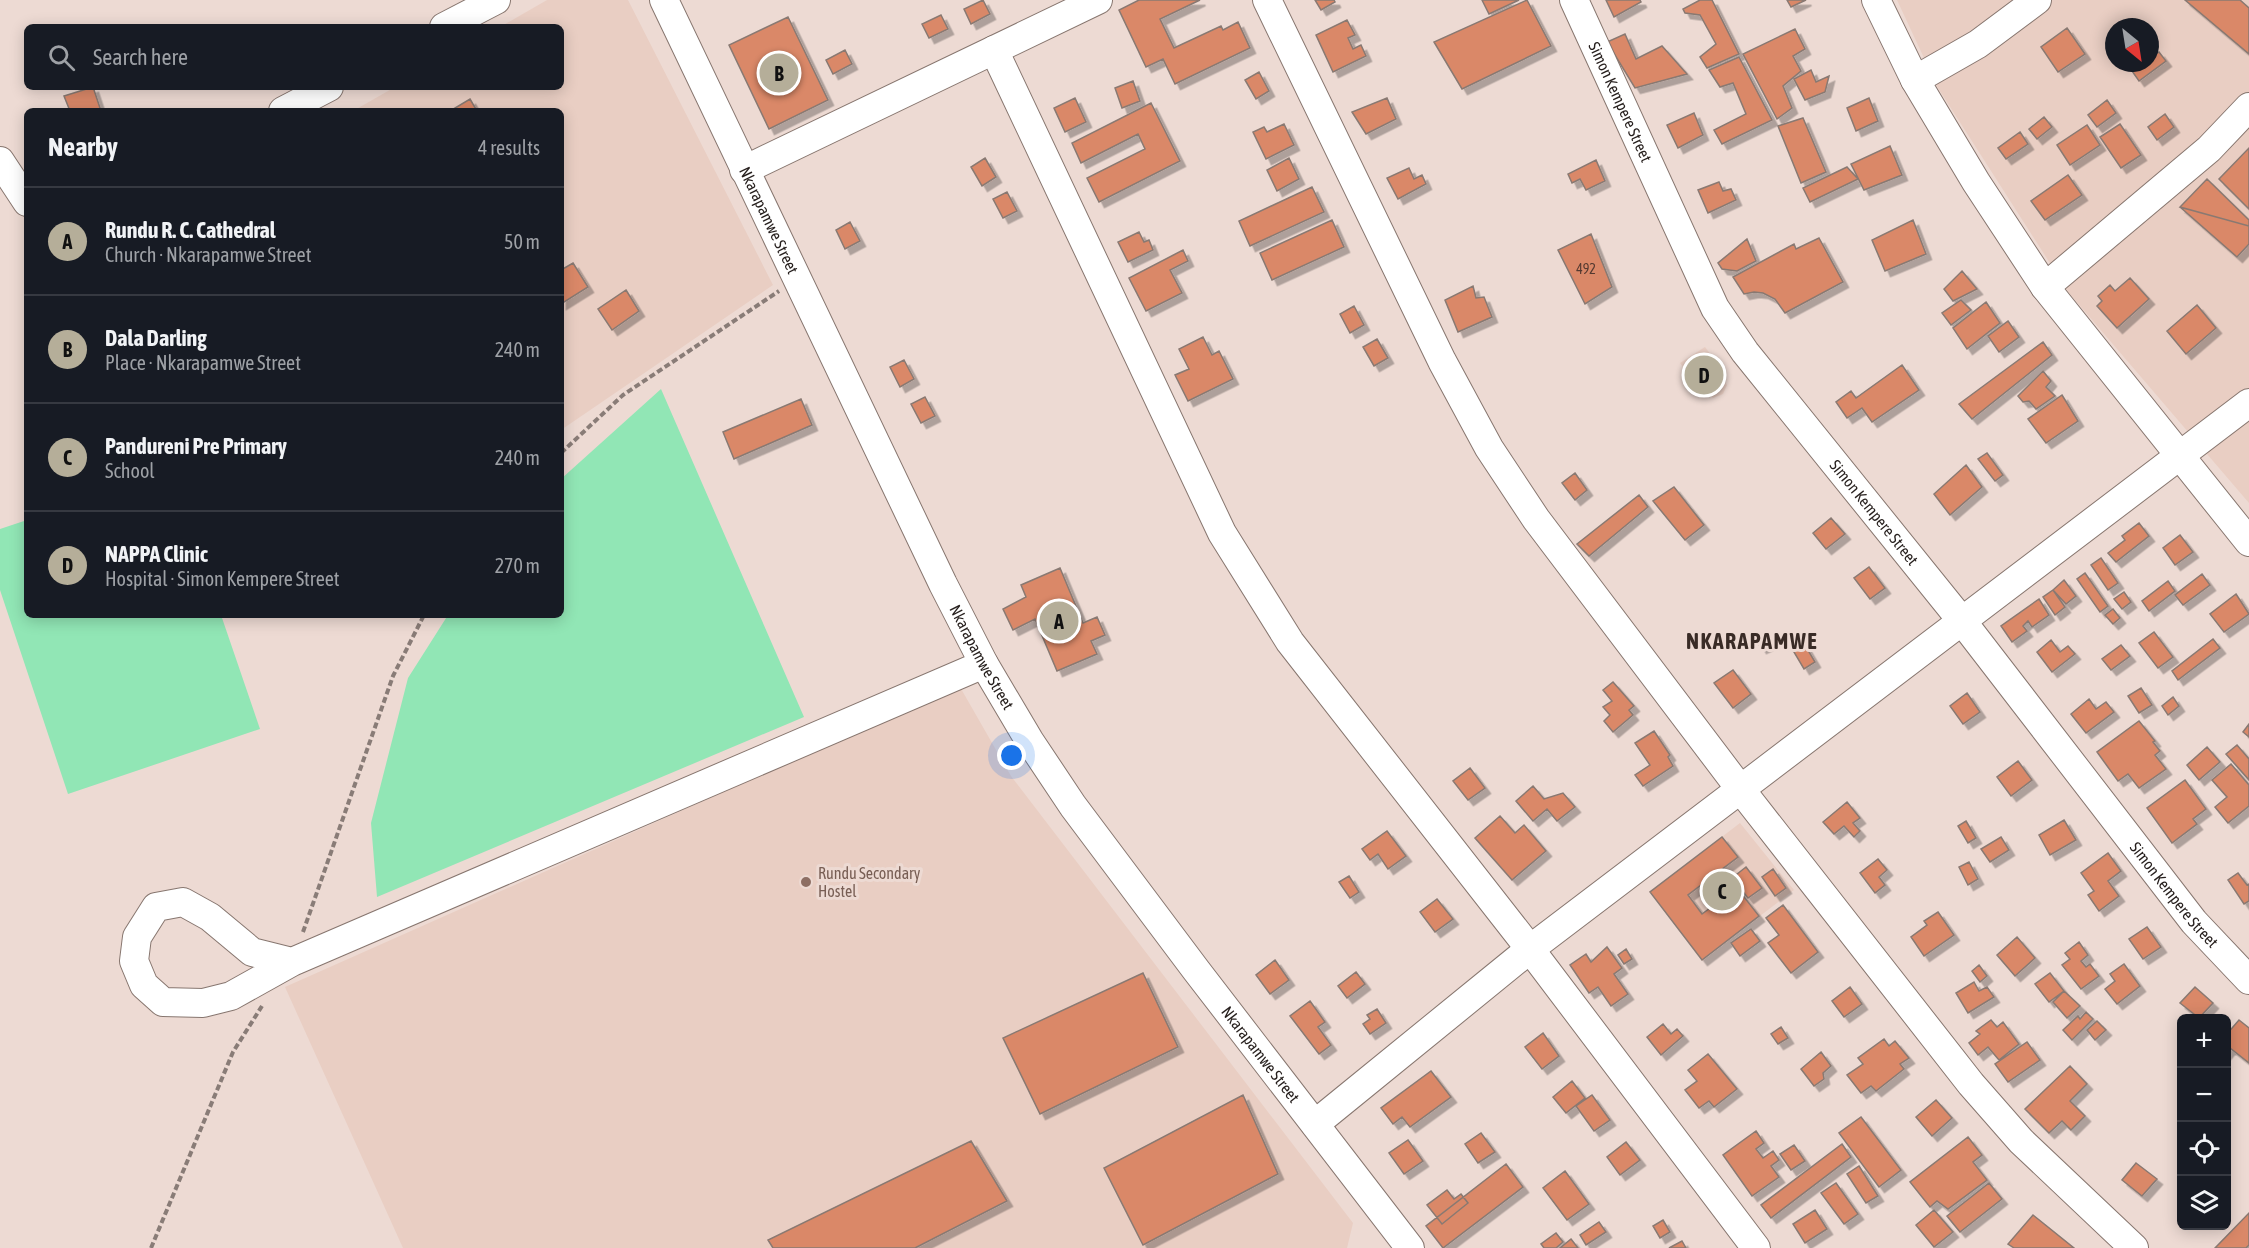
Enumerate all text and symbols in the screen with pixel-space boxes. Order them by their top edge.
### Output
north arrow [2105,18,2159,72]
search box [24,24,564,90]
street label: Simon Kempere Street [1585,39,1656,165]
icon: search [45,41,78,74]
text: Search here [93,44,188,70]
pin: B [760,50,798,96]
text: Nearby [48,132,118,162]
text: 4 results [478,136,540,159]
street label: Nkarapamwe Street [736,164,803,277]
text: Rundu R. C. Cathedral [105,217,276,243]
text: A [63,230,72,253]
text: 50 m [504,230,540,253]
text: Church · Nkarapamwe Street [105,243,311,266]
house number: 492 [1576,261,1596,277]
text: Dala Darling [105,325,207,351]
text: B [63,338,72,361]
text: 240 m [495,338,540,361]
text: Place · Nkarapamwe Street [105,351,301,374]
pin: D [1684,352,1724,398]
text: Pandureni Pre Primary [105,433,287,459]
text: C [63,446,72,469]
text: 240 m [495,446,540,469]
street label: Simon Kempere Street [1827,456,1922,569]
text: School [105,459,155,482]
text: NAPPA Clinic [105,541,208,567]
text: D [62,554,73,577]
text: 270 m [495,554,540,577]
text: Hospital · Simon Kempere Street [105,567,340,590]
pin: A [1040,598,1078,644]
street label: Nkarapamwe Street [946,602,1018,713]
district label: NKARAPAMWE [1686,628,1818,654]
your location [997,741,1026,770]
street label: Simon Kempere Street [2127,838,2222,951]
place label: Rundu Secondary Hostel [818,864,921,900]
pin: C [1702,868,1742,914]
marker: Rundu Secondary Hostel [799,875,813,889]
street label: Nkarapamwe Street [1218,1003,1304,1106]
map controls [2177,1014,2231,1230]
button: + [2177,1014,2231,1068]
button: − [2177,1068,2231,1122]
button: locate [2177,1122,2231,1176]
button: layers [2177,1176,2231,1230]

